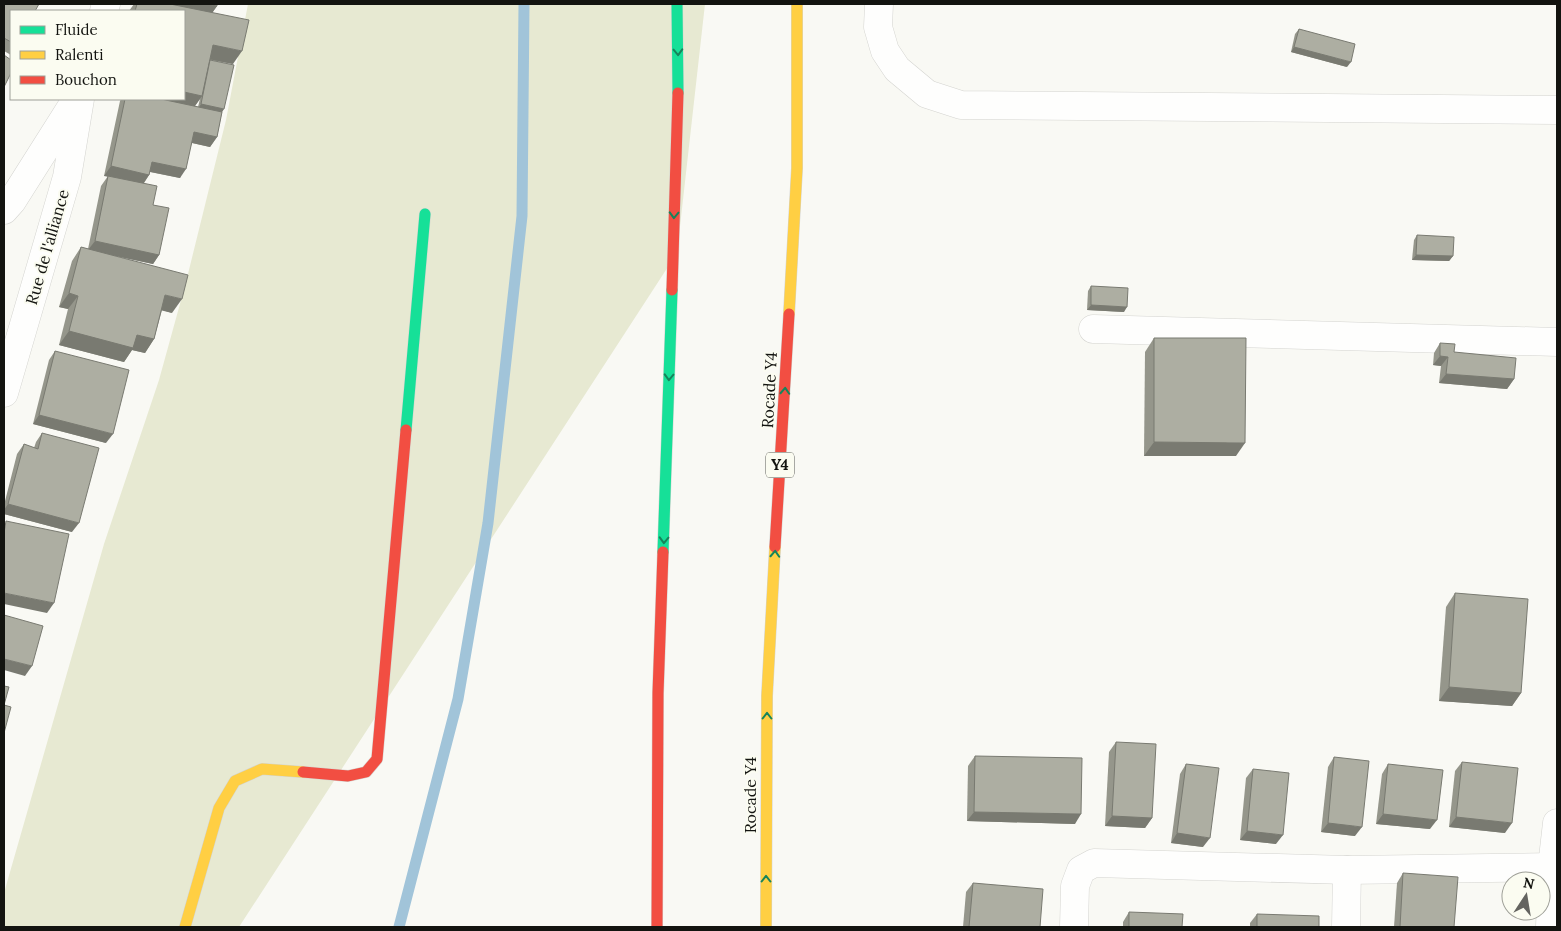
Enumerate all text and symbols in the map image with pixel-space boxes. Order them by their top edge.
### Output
legend [10,10,185,100]
text: Fluide [55,20,98,39]
text: Ralenti [55,45,103,64]
one-way arrow [673,49,684,57]
text: Bouchon [55,70,117,89]
street label: Rue de l'alliance [21,187,73,307]
one-way arrow [669,211,680,219]
street label: Rocade Y4 [757,351,781,429]
one-way arrow [664,374,674,382]
one-way arrow [779,387,790,395]
road number: Y4 [766,452,794,478]
one-way arrow [658,536,669,544]
one-way arrow [770,549,781,557]
one-way arrow [762,712,772,720]
street label: Rocade Y4 [740,756,760,833]
north arrow [1501,871,1551,921]
text: N [1522,873,1536,893]
one-way arrow [761,874,771,882]

